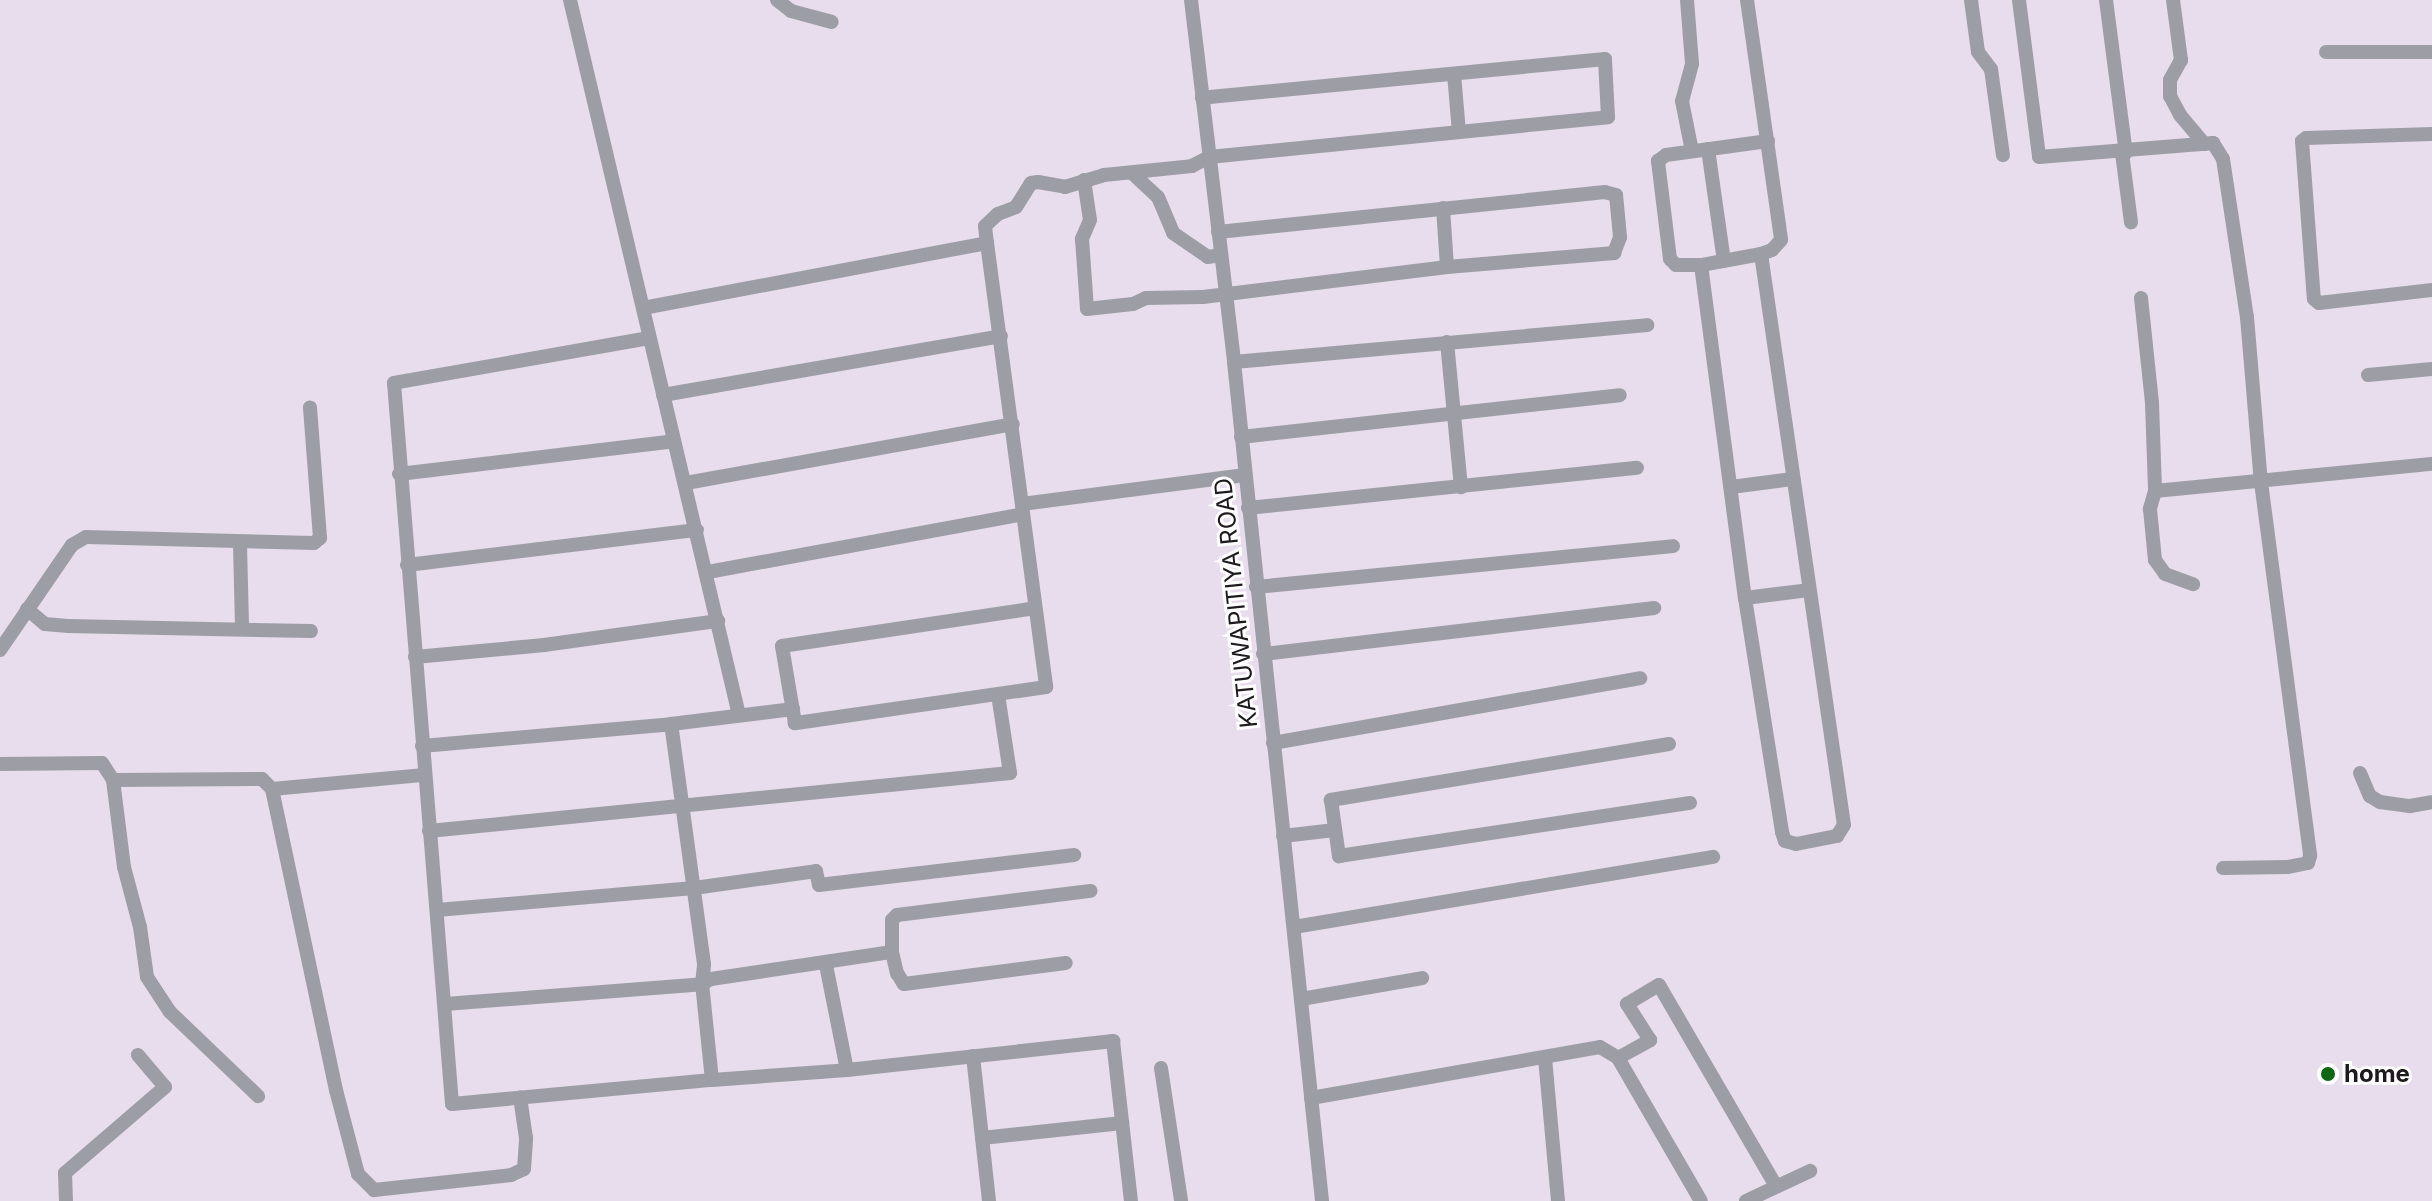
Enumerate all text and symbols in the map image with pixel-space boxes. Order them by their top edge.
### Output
street label: KATUWAPITIYA ROAD [1209,477,1263,729]
place label: home [2344,1060,2410,1088]
marker: home [2319,1065,2337,1083]

